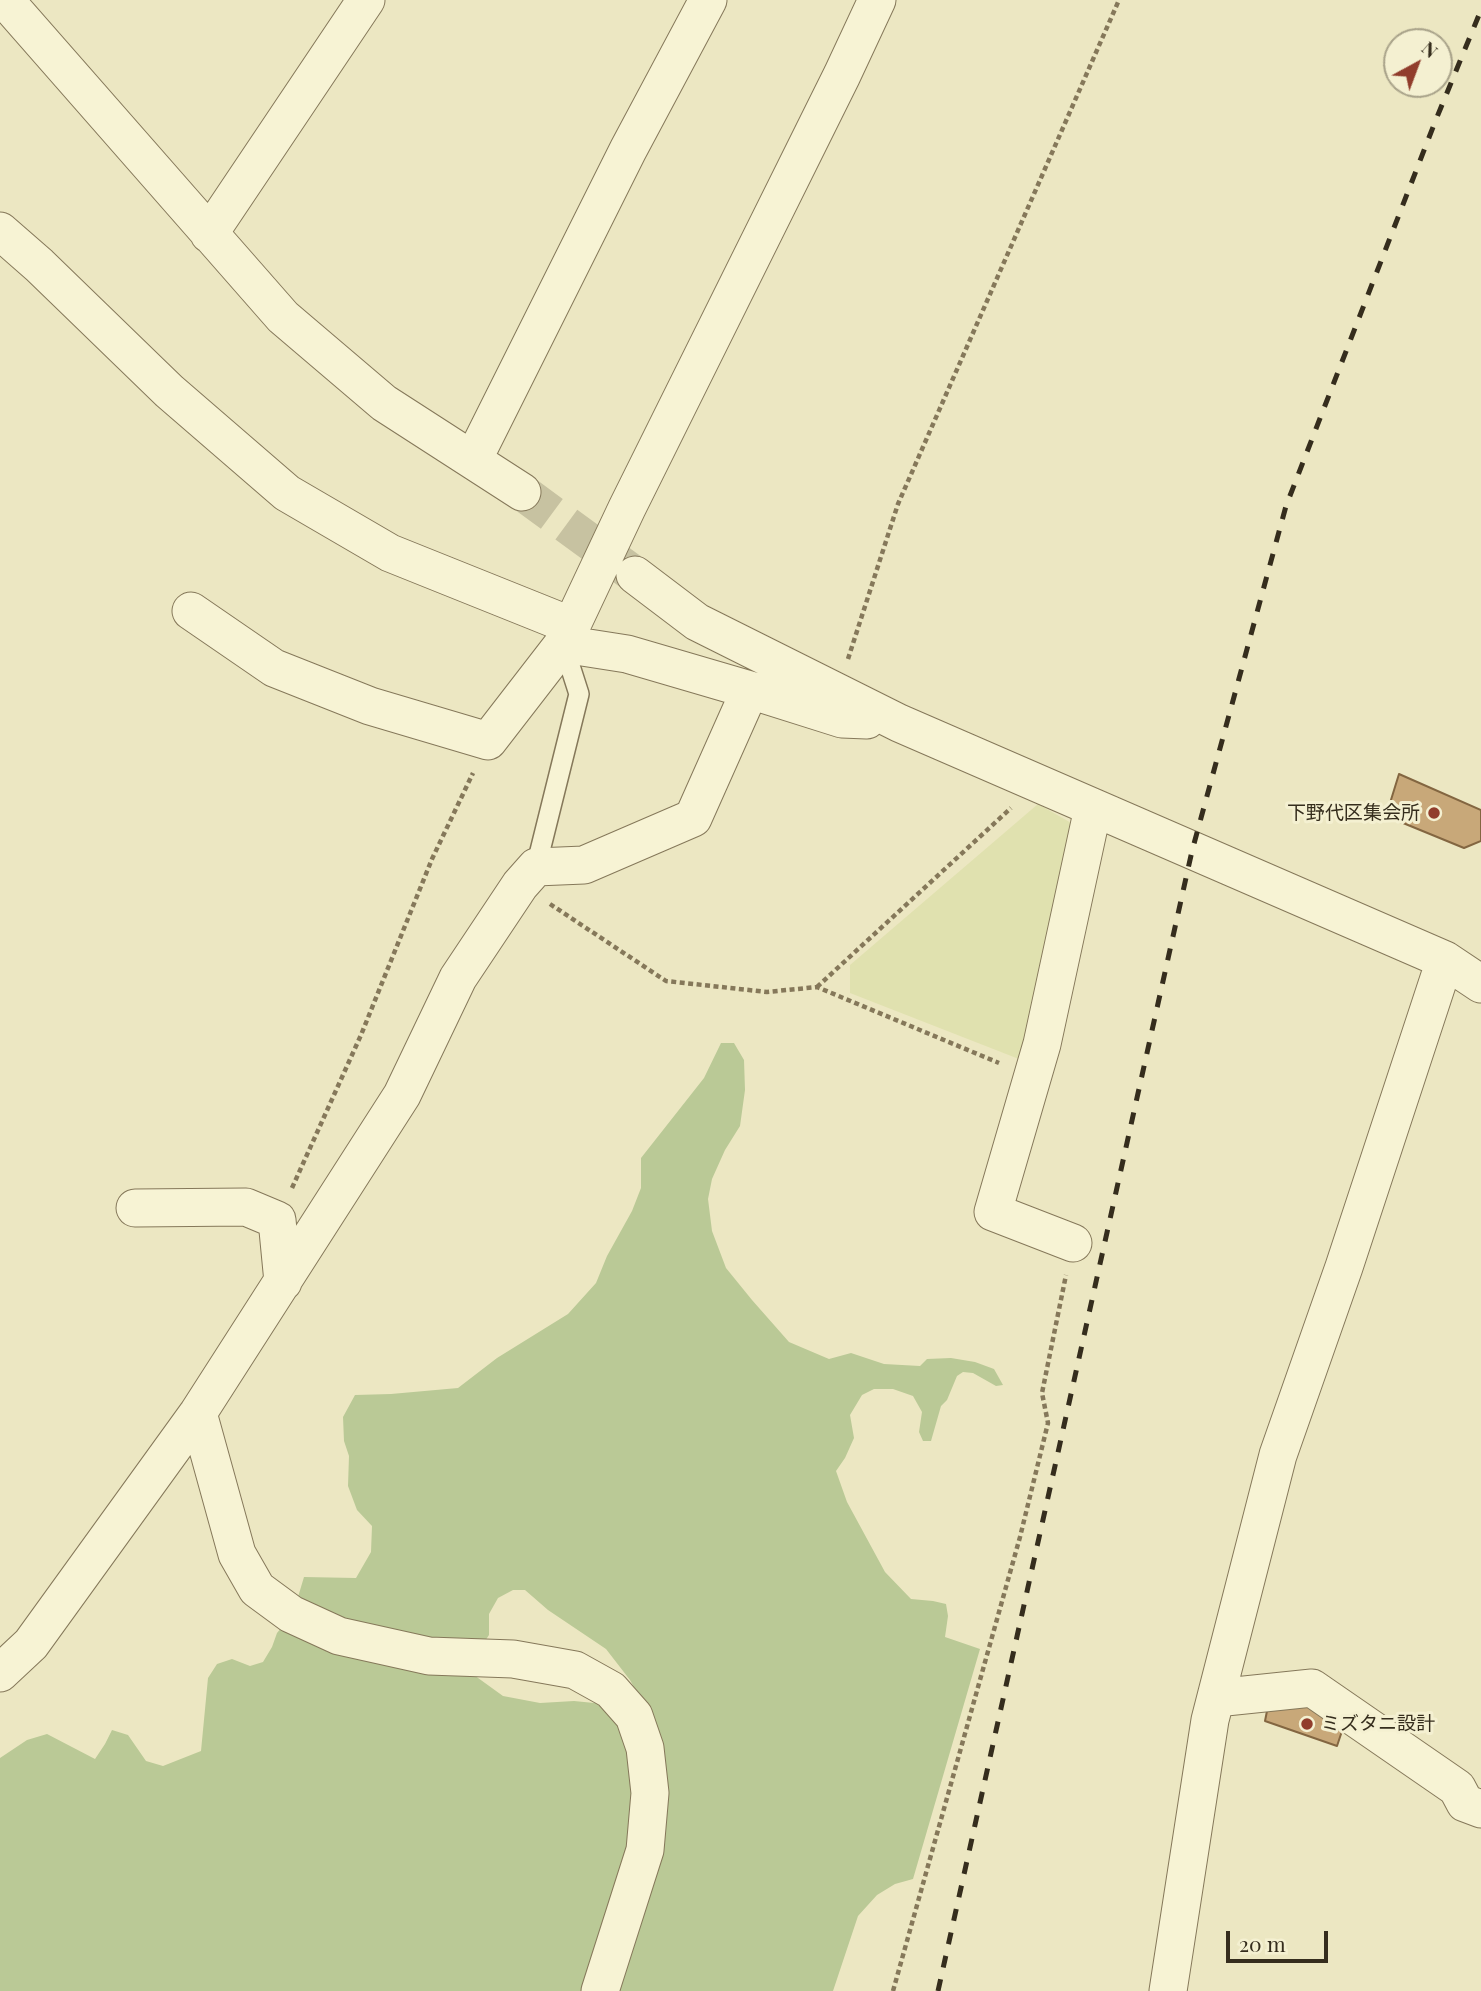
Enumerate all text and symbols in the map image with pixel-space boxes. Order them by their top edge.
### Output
north arrow [1383,28,1453,98]
text: N [1417,34,1444,63]
place label: 下野代区集会所 [1287,802,1420,824]
marker: 下野代区集会所 [1426,805,1442,821]
place label: ミズタニ設計 [1321,1713,1435,1735]
marker: ミズタニ設計 [1299,1716,1315,1732]
scale bar [1229,1918,1330,1962]
text: 20 m [1239,1929,1286,1957]

